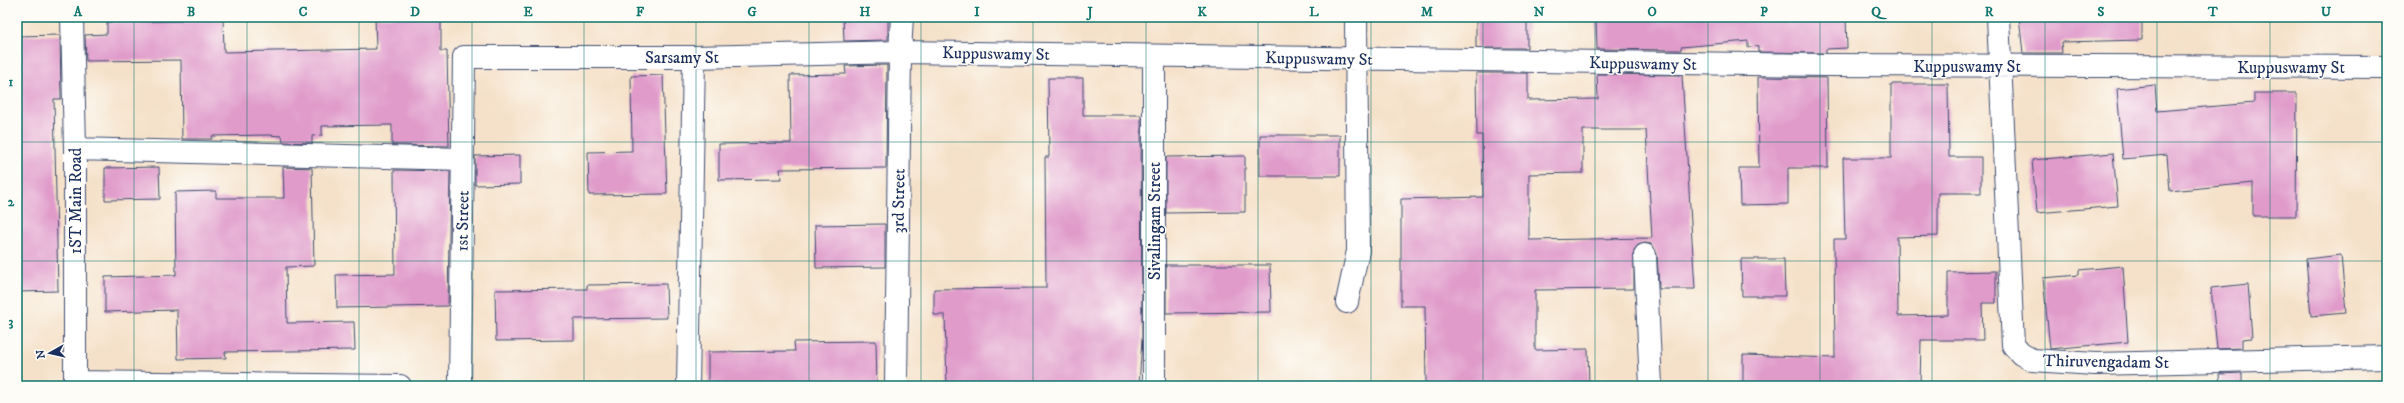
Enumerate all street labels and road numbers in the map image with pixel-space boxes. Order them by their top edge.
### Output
street label: Kuppuswamy St [942,42,1051,66]
street label: Sarsamy St [645,47,720,69]
street label: Kuppuswamy St [1265,47,1374,71]
street label: Kuppuswamy St [1589,52,1698,76]
street label: Kuppuswamy St [1913,56,2021,78]
street label: Kuppuswamy St [2237,57,2345,79]
street label: 1ST Main Road [65,147,87,254]
street label: Sivalingam Street [1144,161,1166,280]
street label: 3rd Street [887,168,911,234]
street label: 1st Street [451,190,475,252]
street label: Thiruvengadam St [2043,350,2170,374]

